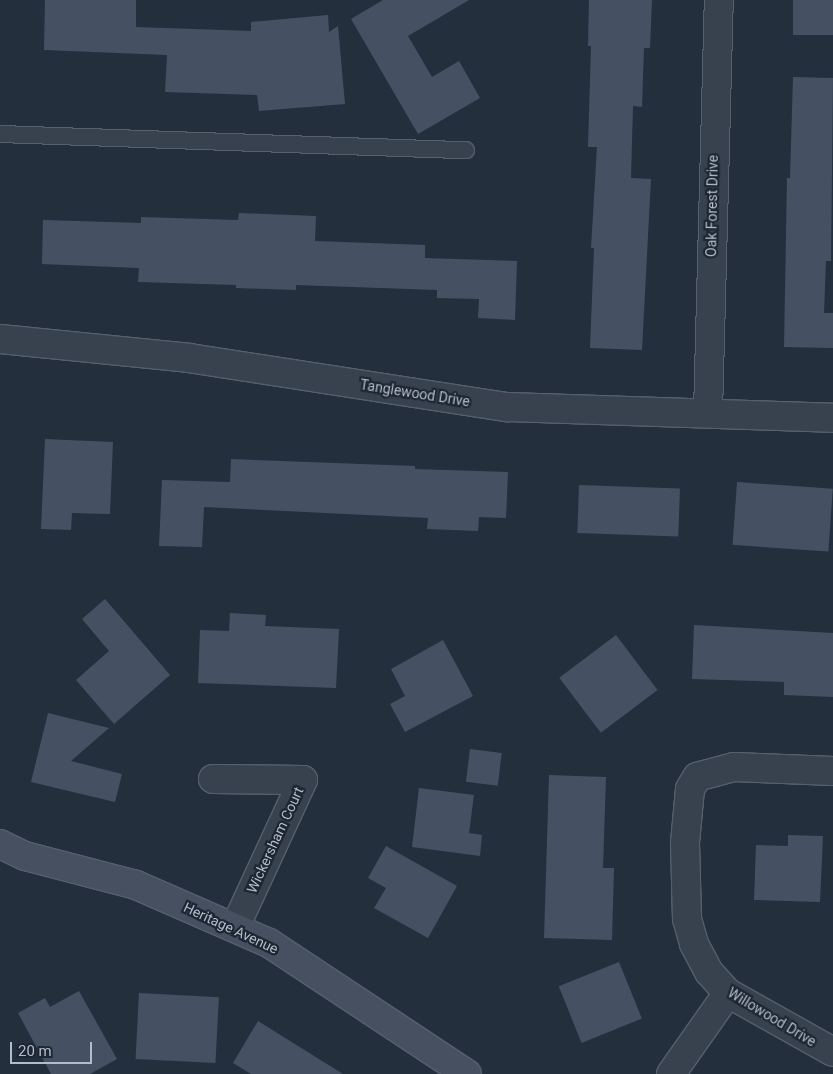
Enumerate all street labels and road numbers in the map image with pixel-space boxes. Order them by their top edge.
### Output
street label: Oak Forest Drive [703,155,721,257]
street label: Tanglewood Drive [359,376,471,410]
street label: Wickersham Court [243,784,307,896]
street label: Heritage Avenue [181,899,281,957]
street label: Willowood Drive [725,984,819,1050]

